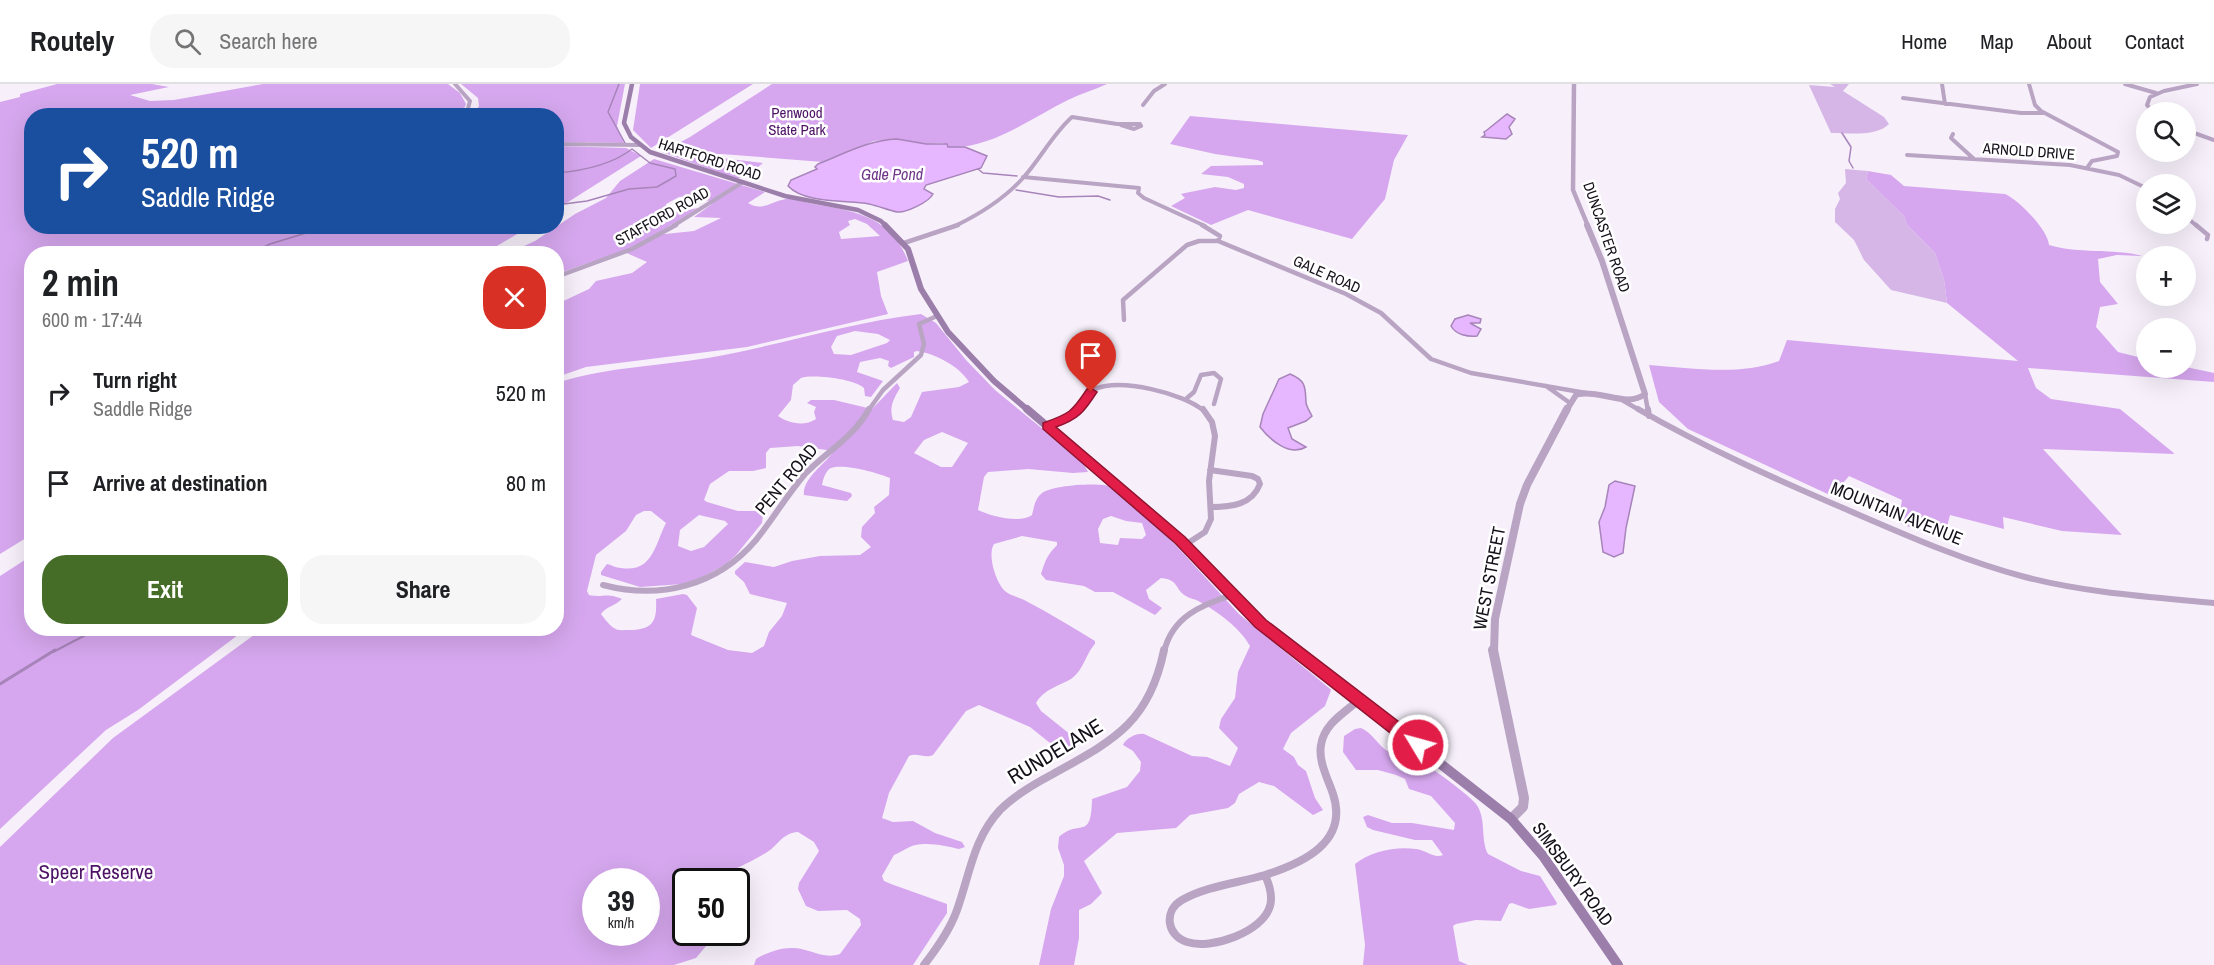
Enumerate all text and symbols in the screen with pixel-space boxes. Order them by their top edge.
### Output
search box [150,14,570,68]
text: Routely [30,22,114,60]
icon: search [171,25,204,58]
text: Search here [219,26,317,56]
text: Home [1901,27,1947,56]
text: Map [1980,27,2014,56]
text: About [2047,27,2092,56]
text: Contact [2125,27,2184,56]
park label: Penwood State Park [768,102,827,140]
map controls [2136,102,2196,378]
button: search [2136,102,2196,162]
text: 520 m [141,125,239,181]
icon: right [42,132,120,210]
street label: HARTFORD ROAD [656,132,764,186]
street label: ARNOLD DRIVE [1981,137,2076,165]
water label: Gale Pond [861,163,924,185]
button: layers [2136,174,2196,234]
text: Saddle Ridge [141,179,275,215]
street label: DUNCASTER ROAD [1578,179,1636,295]
street label: STAFFORD ROAD [611,181,713,250]
button: + [2136,246,2196,306]
street label: GALE ROAD [1290,250,1364,298]
text: 2 min [42,259,119,307]
button: close [483,266,546,329]
text: 600 m · 17:44 [42,306,142,333]
button: − [2136,318,2196,378]
pin [1065,330,1116,392]
icon: arrive [1074,339,1107,372]
text: Turn right [93,365,177,395]
icon: right [42,377,75,410]
text: 520 m [496,378,546,408]
text: Saddle Ridge [93,395,192,422]
street label: PENT ROAD [749,438,823,520]
icon: arrive [42,467,75,500]
text: Arrive at destination [93,468,267,498]
text: 80 m [506,468,546,498]
street label: MOUNTAIN AVENUE [1827,475,1967,551]
street label: WEST STREET [1467,524,1511,632]
button: Exit [42,555,288,624]
button: Share [300,555,546,624]
street label: RUNDELANE [1002,711,1108,791]
position arrow [1386,713,1450,777]
street label: SIMSBURY ROAD [1527,817,1619,931]
park label: Speer Reserve [39,857,153,886]
speed limit sign: 50 [672,868,750,946]
text: 39 [607,880,635,920]
text: km/h [608,912,634,933]

